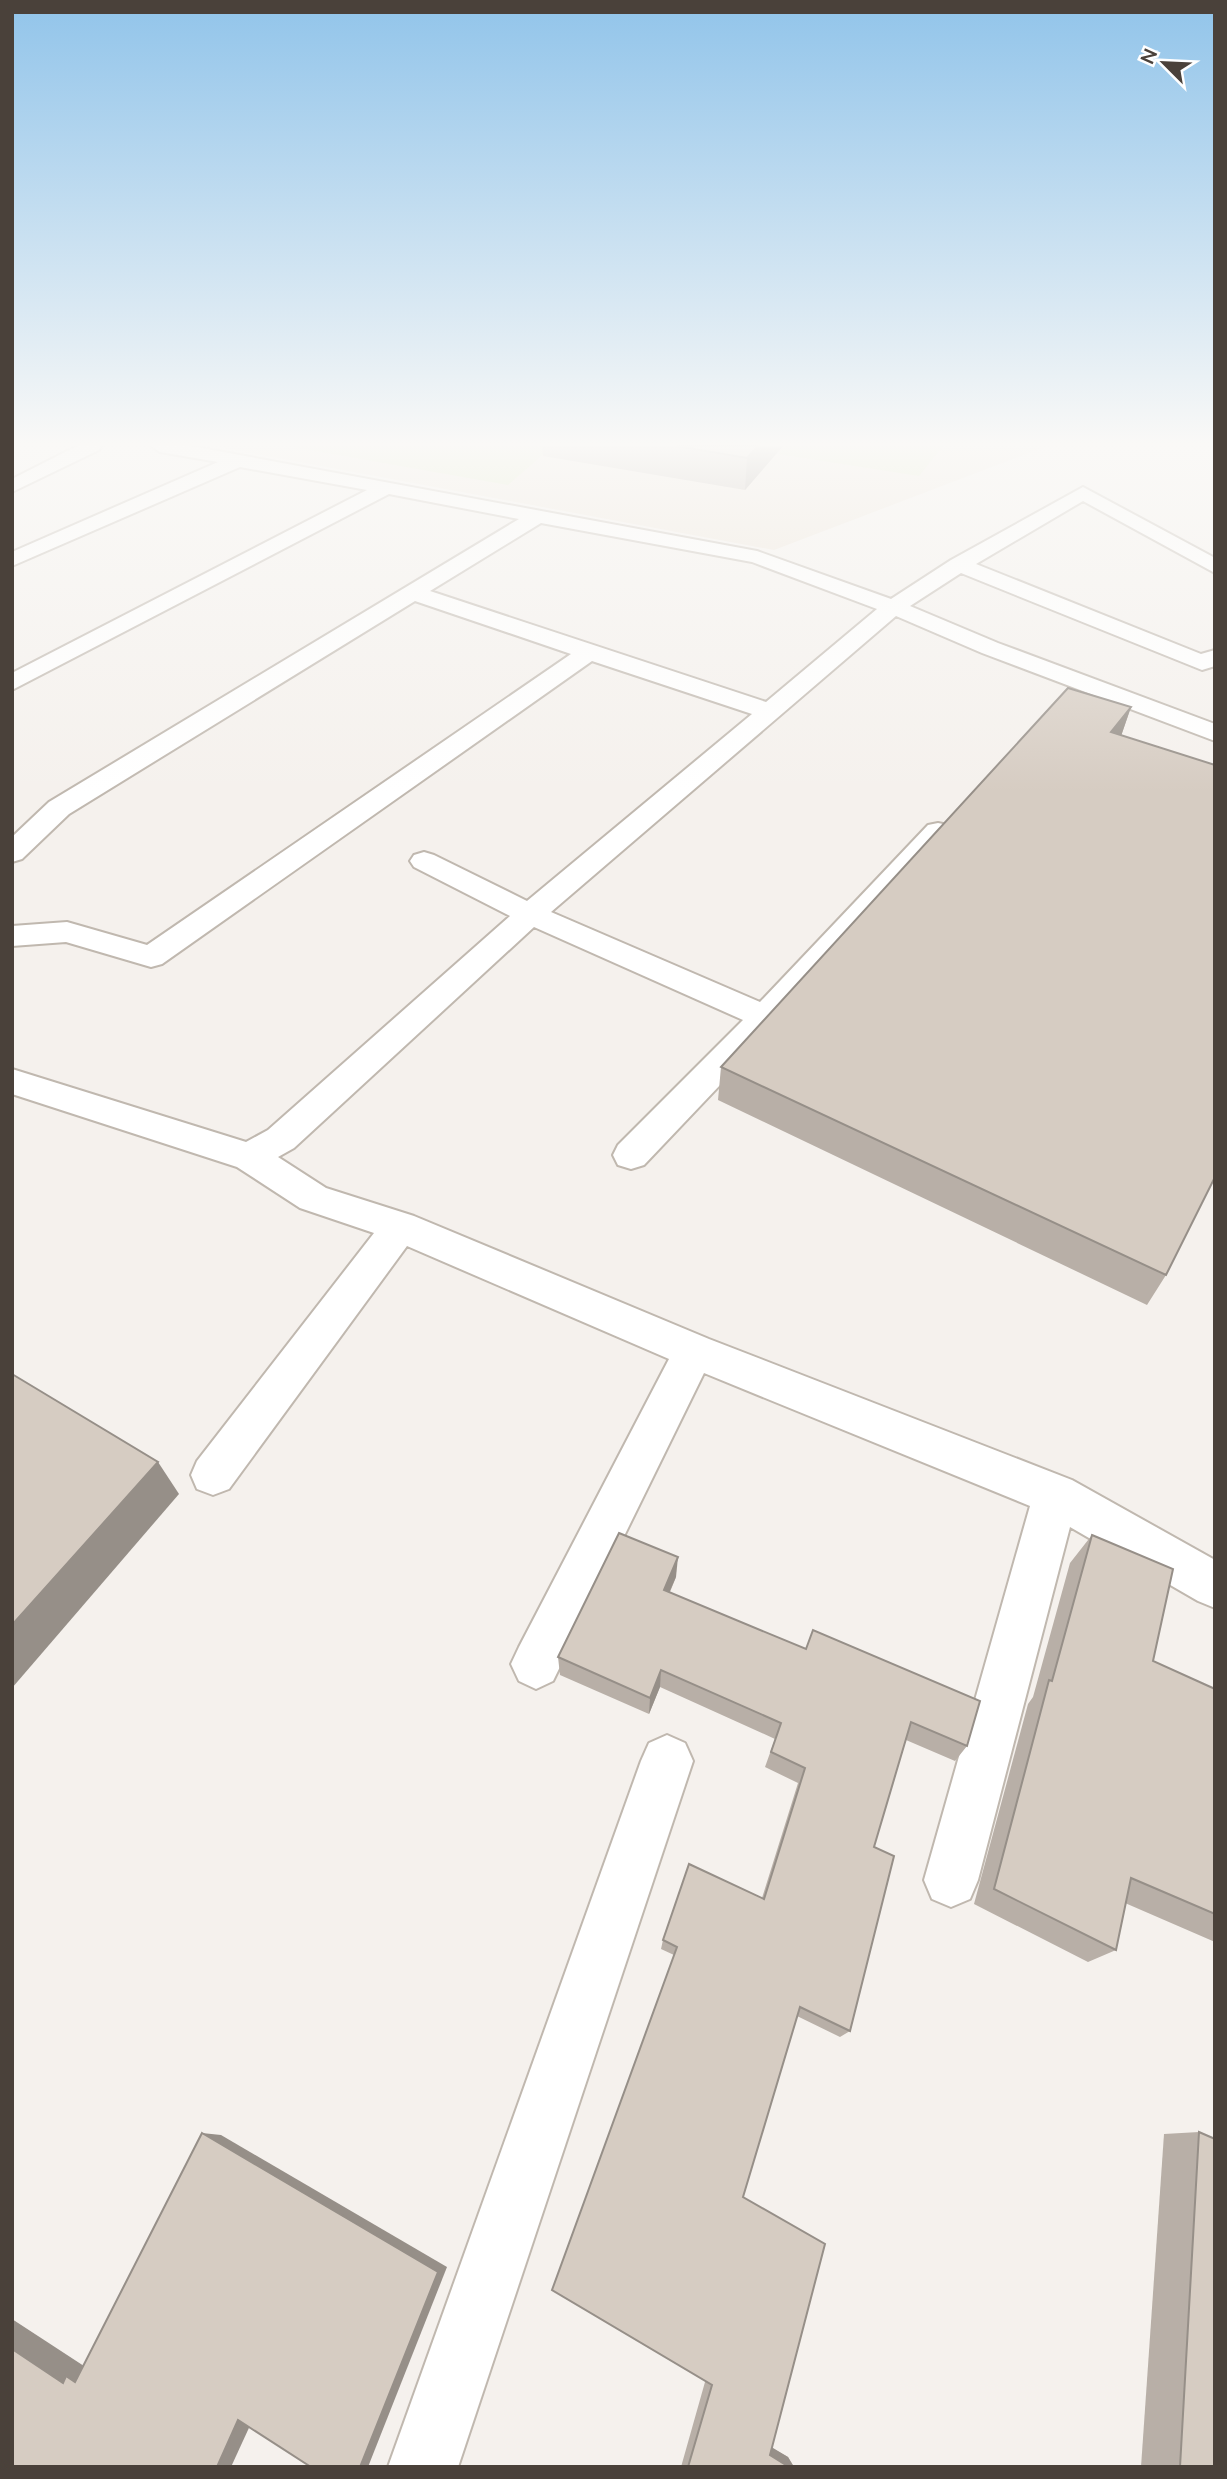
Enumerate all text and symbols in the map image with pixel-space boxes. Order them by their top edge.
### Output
north arrow [1129,28,1199,98]
text: N [1135,45,1162,68]

